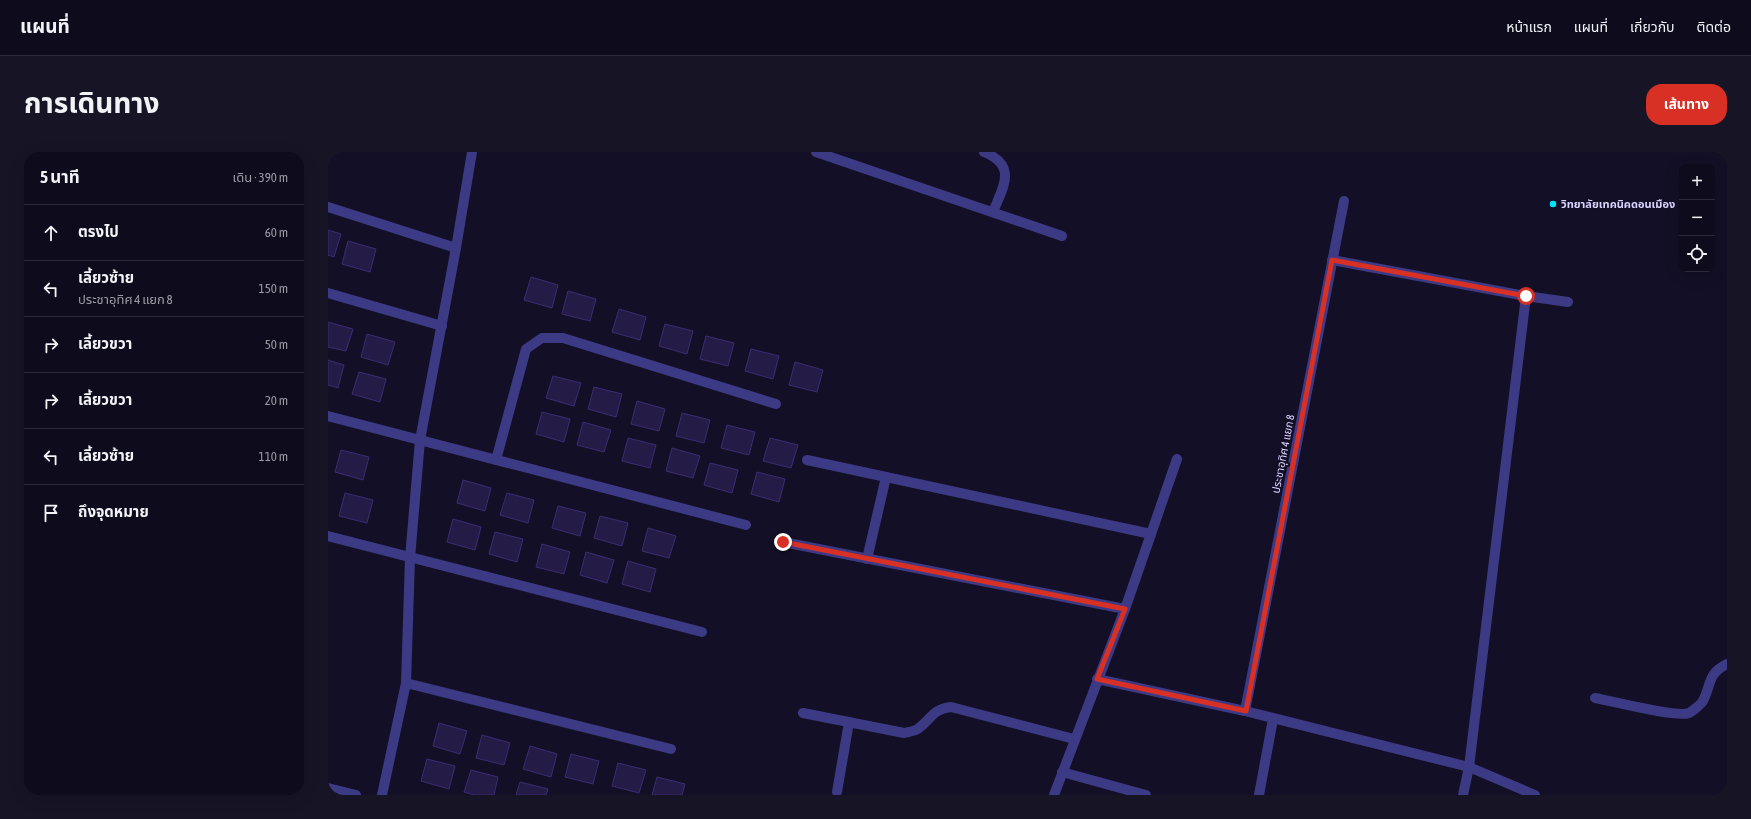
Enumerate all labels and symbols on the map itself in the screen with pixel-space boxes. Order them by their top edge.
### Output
place label: วิทยาลัยเทคนิคดอนเมือง [1561,198,1675,210]
marker: วิทยาลัยเทคนิคดอนเมือง [1548,199,1558,209]
route start [1517,287,1535,305]
street label: ประชาอุทิศ 4 แยก 8 [1269,414,1298,495]
route end [774,533,792,551]

